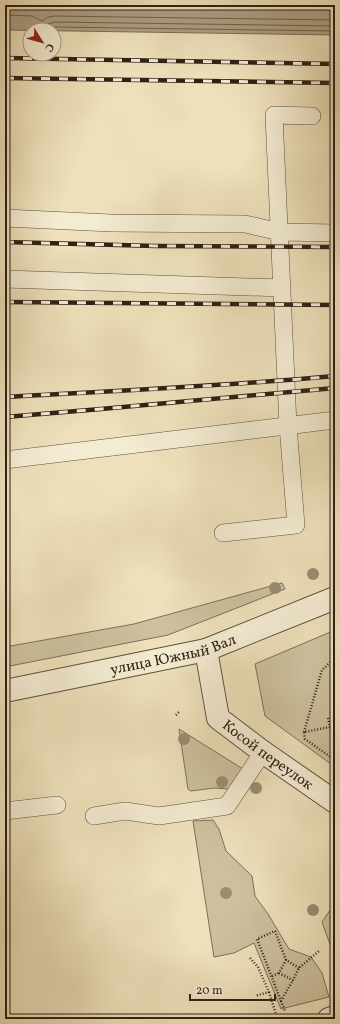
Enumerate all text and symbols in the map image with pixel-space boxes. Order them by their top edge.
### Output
north arrow [22,22,62,62]
text: С [41,40,57,54]
street label: улица Южный Вал [109,630,240,681]
street label: Косой переулок [217,716,317,796]
scale bar [190,976,275,1002]
text: 20 m [196,983,223,999]

